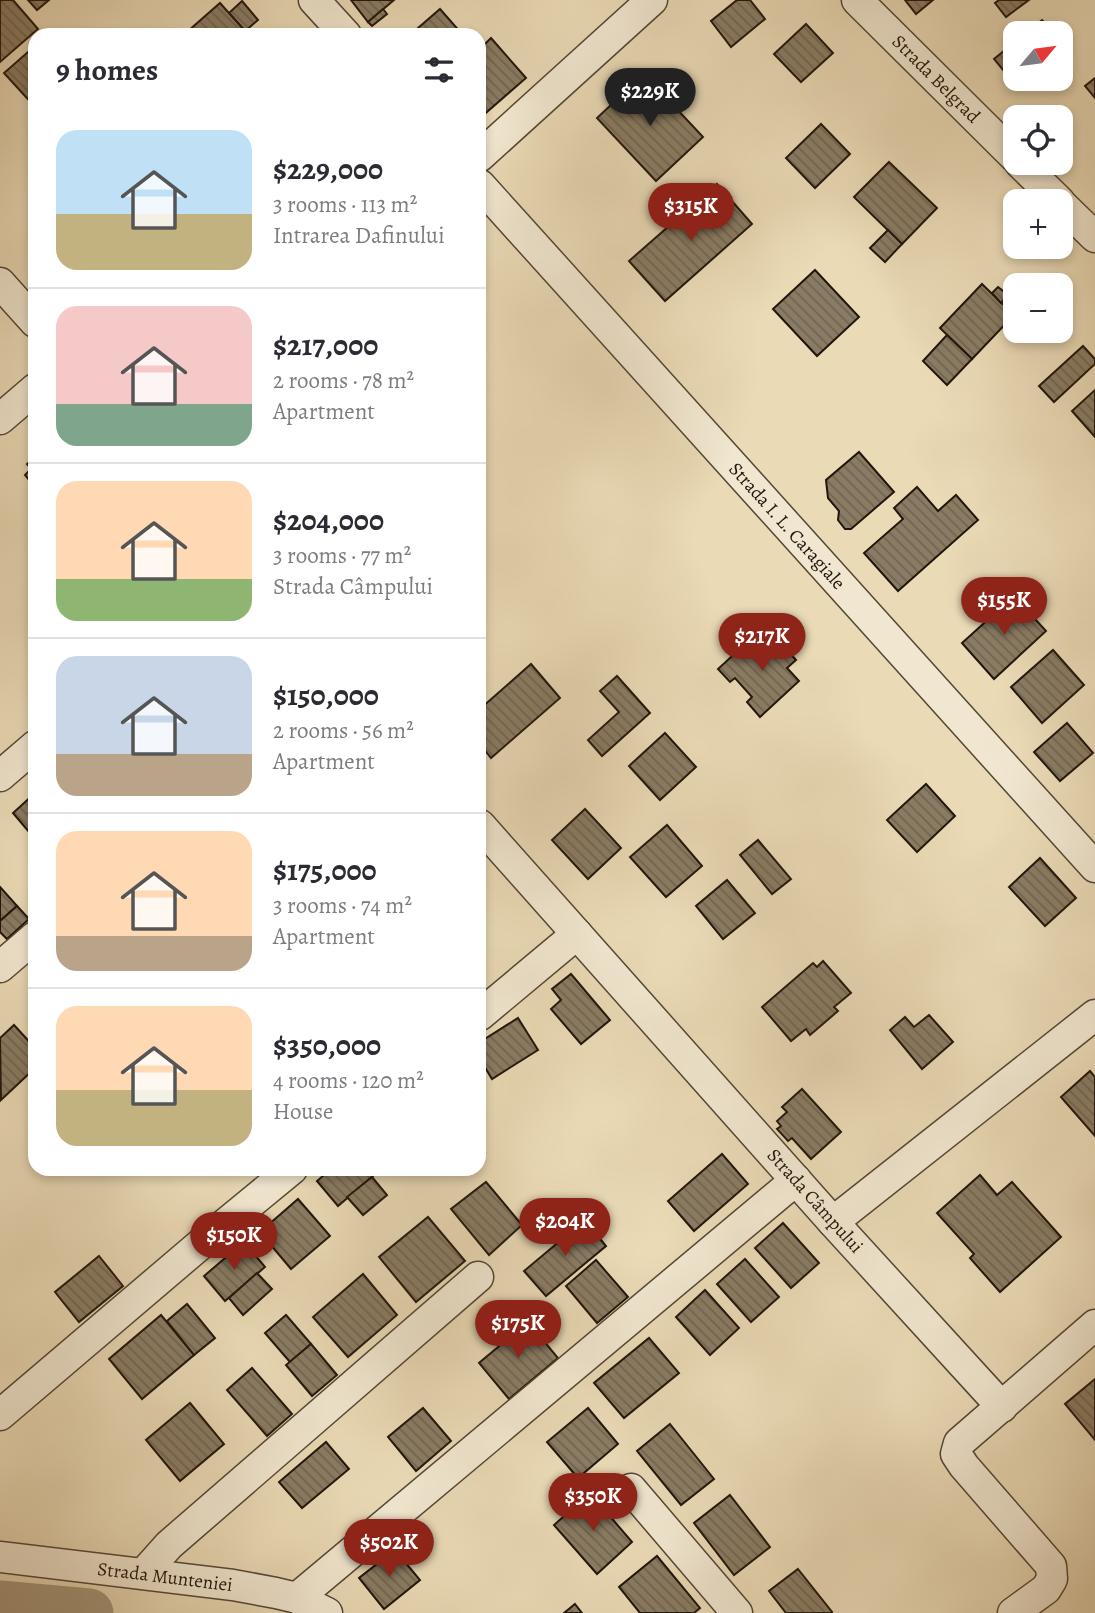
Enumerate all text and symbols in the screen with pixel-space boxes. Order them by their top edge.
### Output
north arrow [1003,21,1073,91]
map controls [1003,21,1073,343]
street label: Strada Belgrad [886,29,986,129]
text: 9 homes [56,50,158,90]
icon: filters [420,51,458,89]
pin: $229K [601,68,699,128]
text: $229K [621,75,679,106]
button: locate [1003,105,1073,175]
text: $229,000 [273,149,383,189]
icon: home [112,158,196,242]
pin: $315K [642,184,740,243]
text: 3 rooms · 113 m² [273,189,417,220]
button: + [1003,189,1073,259]
text: $315K [664,190,718,221]
text: Intrarea Dafinului [273,220,445,251]
button: − [1003,273,1073,343]
text: $217,000 [273,325,378,365]
icon: home [112,334,196,418]
text: 2 rooms · 78 m² [273,365,414,396]
text: Apartment [273,396,375,427]
street label: Strada I. L. Caragiale [723,457,851,595]
text: $204,000 [273,500,384,540]
icon: home [112,509,196,593]
text: 3 rooms · 77 m² [273,540,411,571]
text: Strada Câmpului [273,571,433,602]
pin: $155K [955,578,1053,637]
text: $155K [977,584,1031,615]
pin: $217K [713,614,811,673]
text: $217K [735,620,790,651]
text: $150,000 [273,675,379,715]
icon: home [112,684,196,768]
text: 2 rooms · 56 m² [273,715,414,746]
text: Apartment [273,746,375,777]
text: $175,000 [273,850,377,890]
icon: home [112,859,196,943]
text: 3 rooms · 74 m² [273,890,412,921]
text: Apartment [273,921,375,952]
text: $350,000 [273,1025,381,1065]
icon: home [112,1034,196,1118]
text: 4 rooms · 120 m² [273,1065,424,1096]
text: House [273,1096,333,1127]
street label: Strada Câmpului [761,1143,869,1259]
pin: $204K [516,1198,614,1258]
text: $204K [535,1205,595,1236]
pin: $150K [185,1212,283,1272]
text: $150K [206,1219,262,1250]
pin: $175K [469,1300,567,1360]
text: $175K [491,1307,545,1338]
pin: $350K [544,1474,642,1533]
text: $350K [564,1480,622,1511]
pin: $502K [340,1520,438,1579]
text: $502K [360,1526,418,1557]
street label: Strada Munteniei [96,1556,234,1598]

